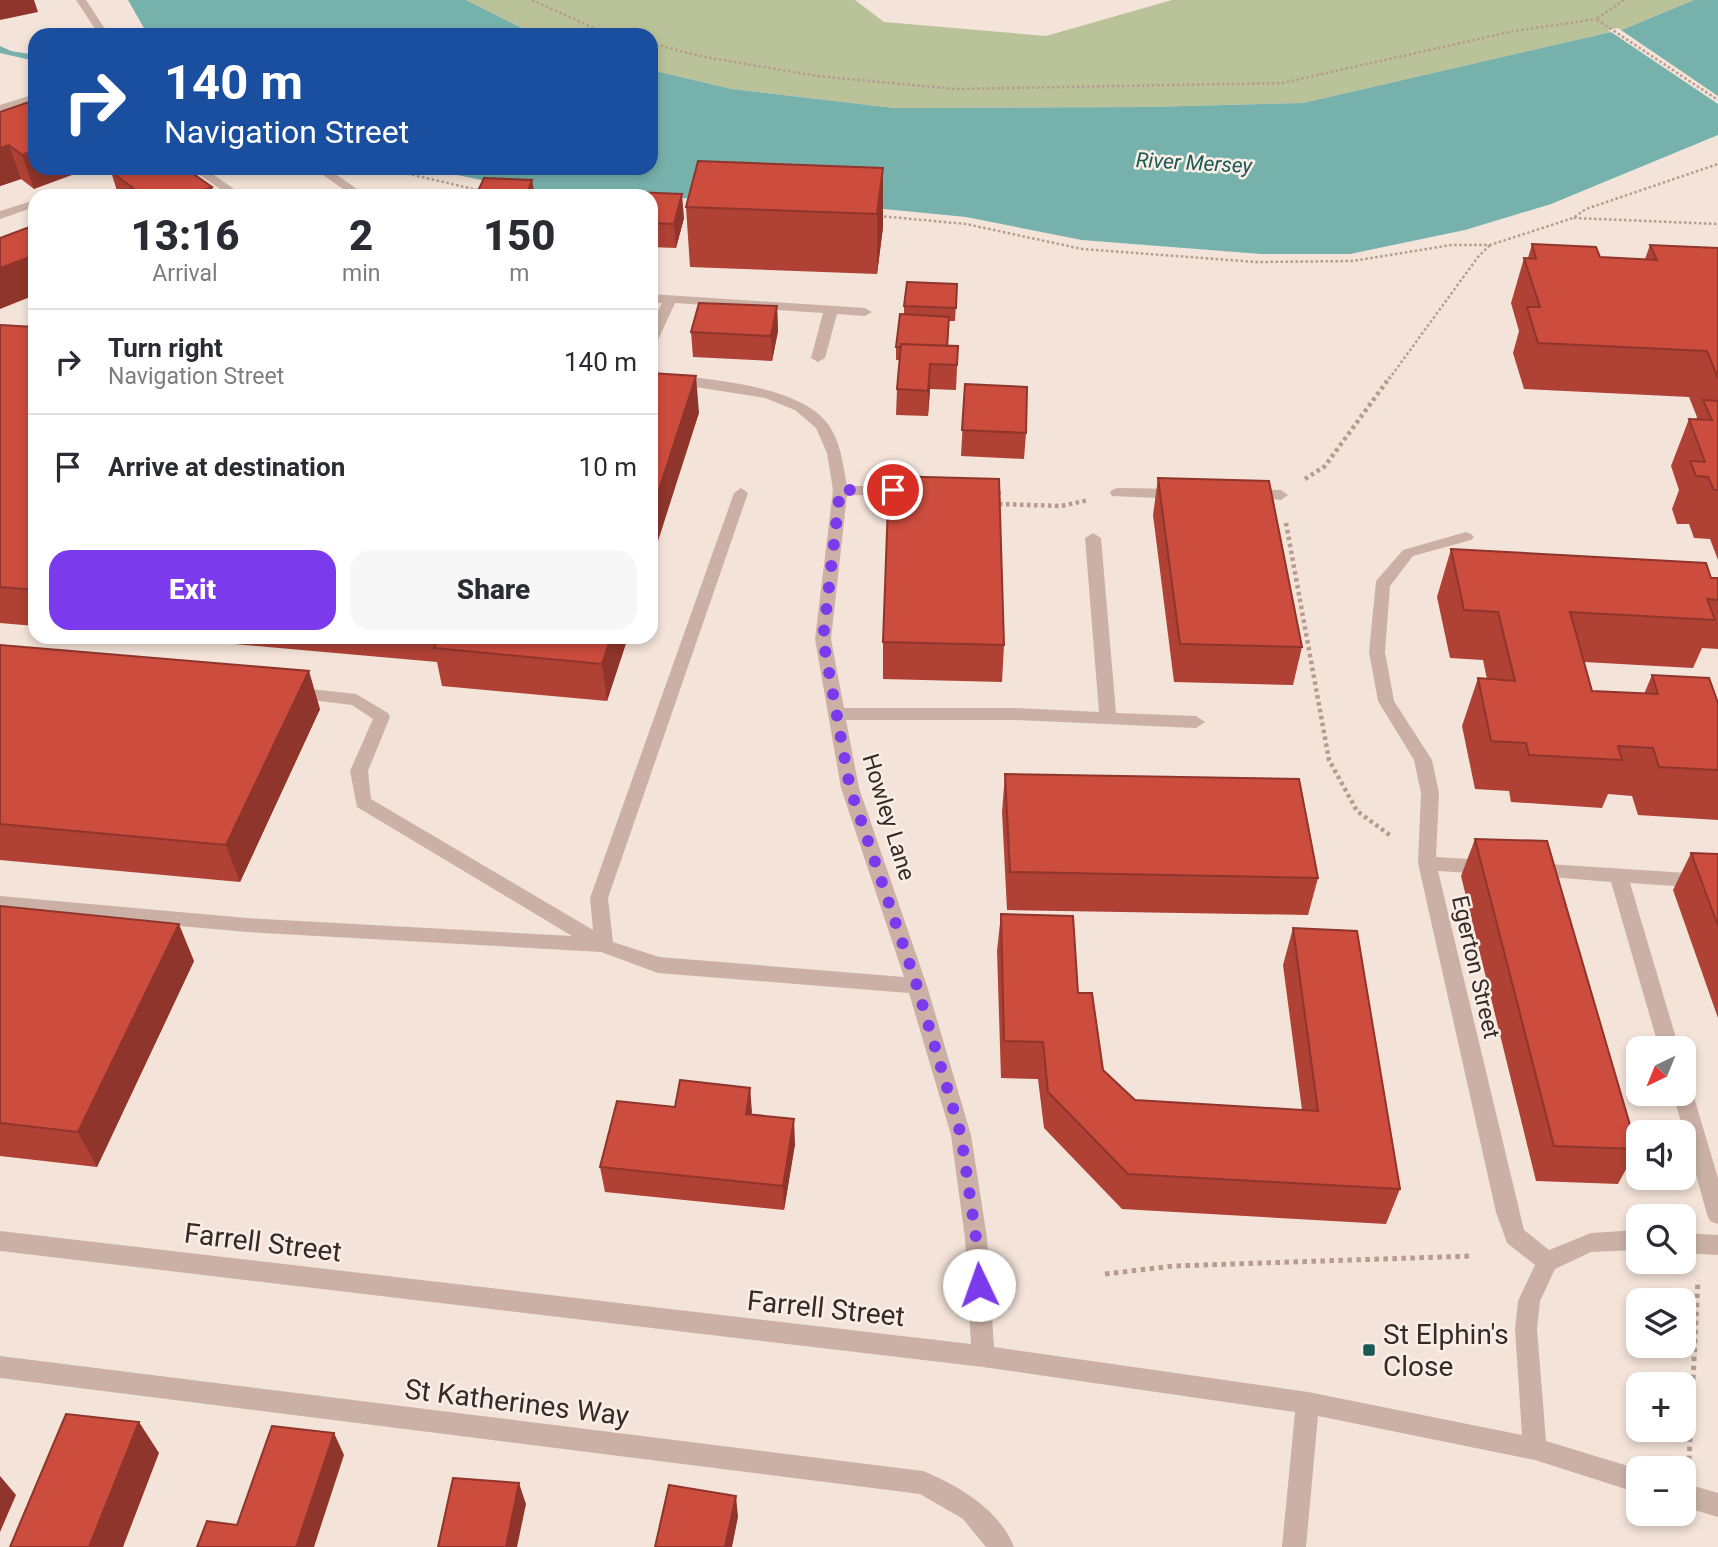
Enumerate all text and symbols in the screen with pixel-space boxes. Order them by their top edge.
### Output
text: 140 m [164,54,303,111]
icon: right [49,56,140,147]
text: Navigation Street [164,113,409,151]
water label: River Mersey [1135,148,1254,178]
text: 13:16 [130,211,240,260]
text: 2 [349,211,373,260]
text: 150 [483,211,556,260]
text: Arrival [152,260,218,287]
text: min [342,260,380,287]
text: m [509,260,529,287]
text: Turn right [108,333,223,363]
icon: right [49,343,87,381]
text: 140 m [564,347,637,377]
text: Navigation Street [108,363,284,390]
icon: arrive [49,448,87,486]
text: Arrive at destination [108,452,345,482]
text: 10 m [579,452,637,482]
pin [863,460,923,520]
icon: arrive [874,471,912,509]
button: Exit [49,550,336,630]
button: Share [350,550,637,630]
street label: Howley Lane [856,751,921,884]
street label: Egerton Street [1446,893,1505,1041]
north arrow [1626,1036,1696,1106]
map controls [1626,1036,1696,1526]
button: sound [1626,1120,1696,1190]
button: search [1626,1204,1696,1274]
street label: Farrell Street [182,1216,343,1269]
position arrow [942,1248,1016,1322]
street label: Farrell Street [746,1284,906,1333]
button: layers [1626,1288,1696,1358]
place label: St Elphin's Close [1383,1318,1509,1383]
marker: St Elphin's Close [1361,1342,1377,1358]
street label: St Katherines Way [403,1372,631,1433]
button: + [1626,1372,1696,1442]
button: − [1626,1456,1696,1526]

